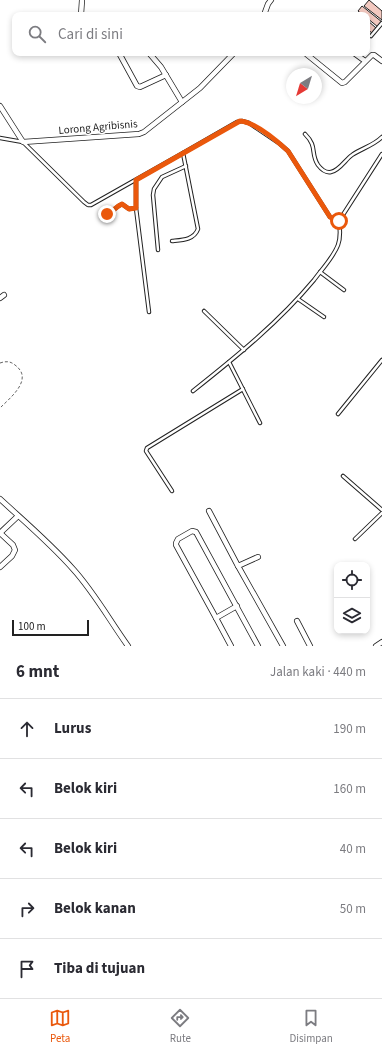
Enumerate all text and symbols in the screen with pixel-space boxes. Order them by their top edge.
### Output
search box [12,12,370,56]
icon: search [26,23,48,45]
text: Cari di sini [58,24,123,45]
north arrow [286,68,322,104]
street label: Lorong Agribisnis [58,116,139,138]
route end [98,205,116,223]
route start [330,212,348,230]
map controls [334,562,370,634]
button: locate [334,562,370,598]
button: layers [334,598,370,634]
scale bar [12,618,89,637]
text: 100 m [18,619,46,634]
text: 6 mnt [16,660,59,684]
text: Jalan kaki · 440 m [270,663,366,681]
icon: ahead [16,718,38,740]
text: Lurus [54,718,91,739]
text: 190 m [333,720,366,738]
icon: left [16,778,38,800]
text: Belok kiri [54,778,117,799]
text: 160 m [333,780,366,798]
icon: left [16,838,38,860]
text: Belok kiri [54,838,117,859]
text: 40 m [340,840,366,858]
icon: right [16,898,38,920]
text: Belok kanan [54,898,136,919]
text: 50 m [340,900,366,918]
icon: arrive [16,958,38,980]
text: Tiba di tujuan [54,958,145,979]
tab: Peta [49,1007,71,1046]
tab: Rute [169,1007,191,1046]
tab: Disimpan [289,1007,333,1046]

